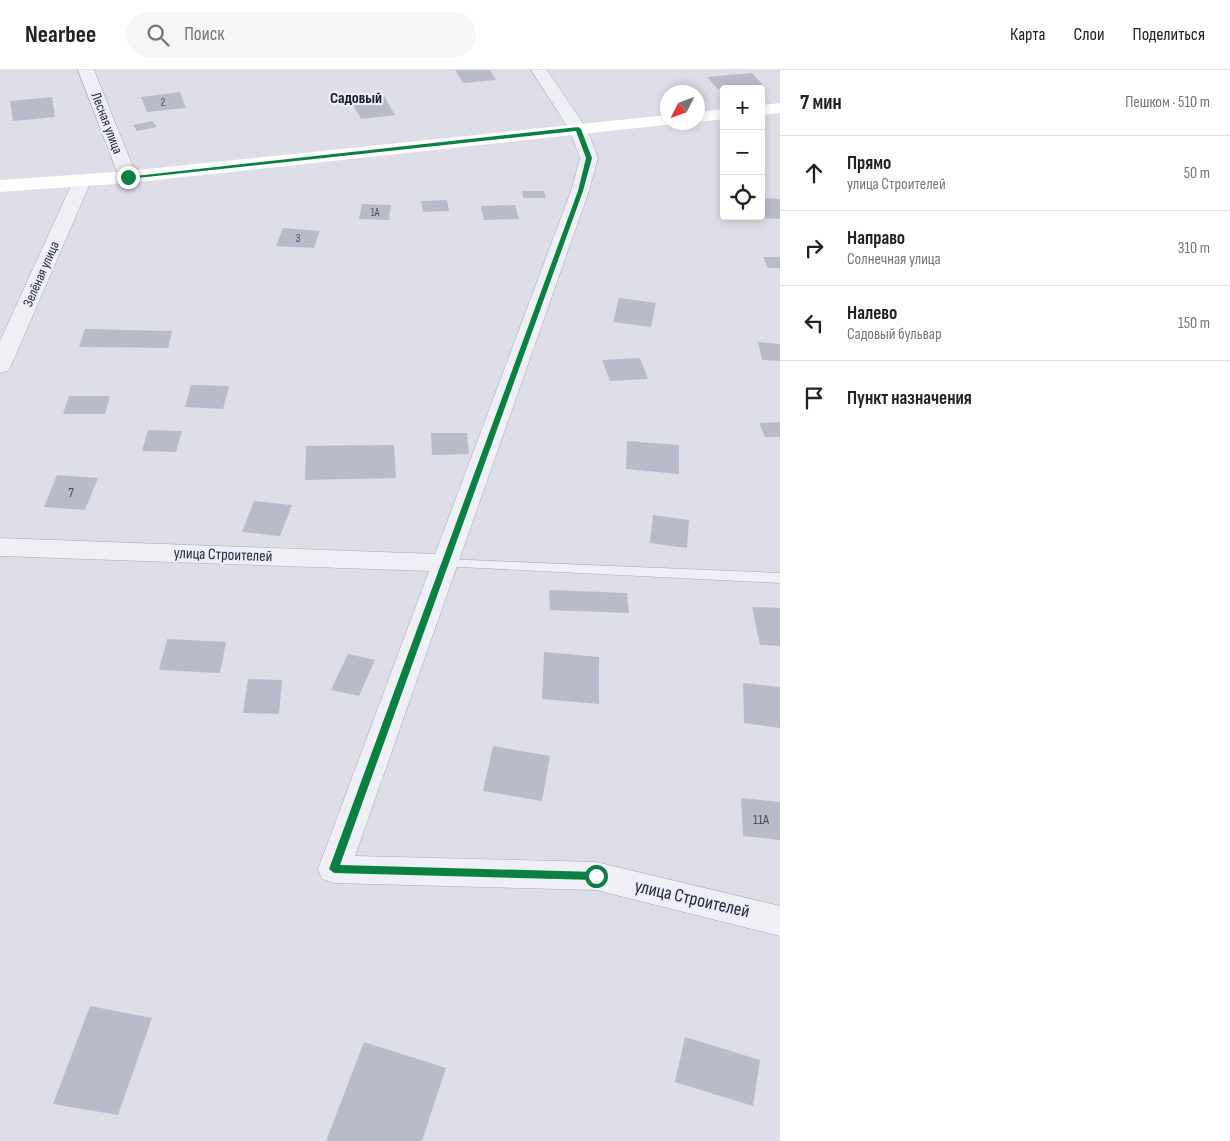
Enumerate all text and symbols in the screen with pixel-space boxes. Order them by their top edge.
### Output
search box [126,12,476,57]
text: Nearbee [25,20,96,49]
icon: search [144,21,172,49]
text: Поиск [184,23,224,46]
text: Карта [1010,24,1046,45]
text: Слои [1074,24,1105,45]
text: Поделиться [1133,24,1205,45]
north arrow [660,85,705,130]
map controls [720,85,765,220]
button: + [720,85,765,130]
district label: Садовый [330,89,382,108]
street label: Лесная улица [87,90,127,156]
text: 7 мин [800,90,842,115]
text: Пешком · 510 m [1125,93,1210,112]
house number: 2 [161,96,166,109]
button: − [720,130,765,175]
text: Прямо [847,152,891,175]
icon: ahead [800,159,828,187]
text: 50 m [1184,164,1210,183]
route end [117,166,140,189]
button: locate [720,175,765,220]
text: улица Строителей [847,175,946,194]
house number: 1А [371,206,380,219]
text: Направо [847,227,905,250]
house number: 3 [296,232,301,245]
icon: right [800,234,828,262]
street label: Зелёная улица [19,239,63,309]
text: 310 m [1178,239,1210,258]
text: Солнечная улица [847,250,941,269]
text: Налево [847,302,897,325]
icon: left [800,309,828,337]
text: 150 m [1178,314,1210,333]
text: Садовый бульвар [847,325,942,344]
icon: arrive [800,384,828,412]
text: Пункт назначения [847,387,972,410]
house number: 7 [68,484,74,501]
street label: улица Строителей [173,544,273,566]
house number: 11А [753,811,770,828]
route start [585,865,608,888]
street label: улица Строителей [632,875,752,923]

